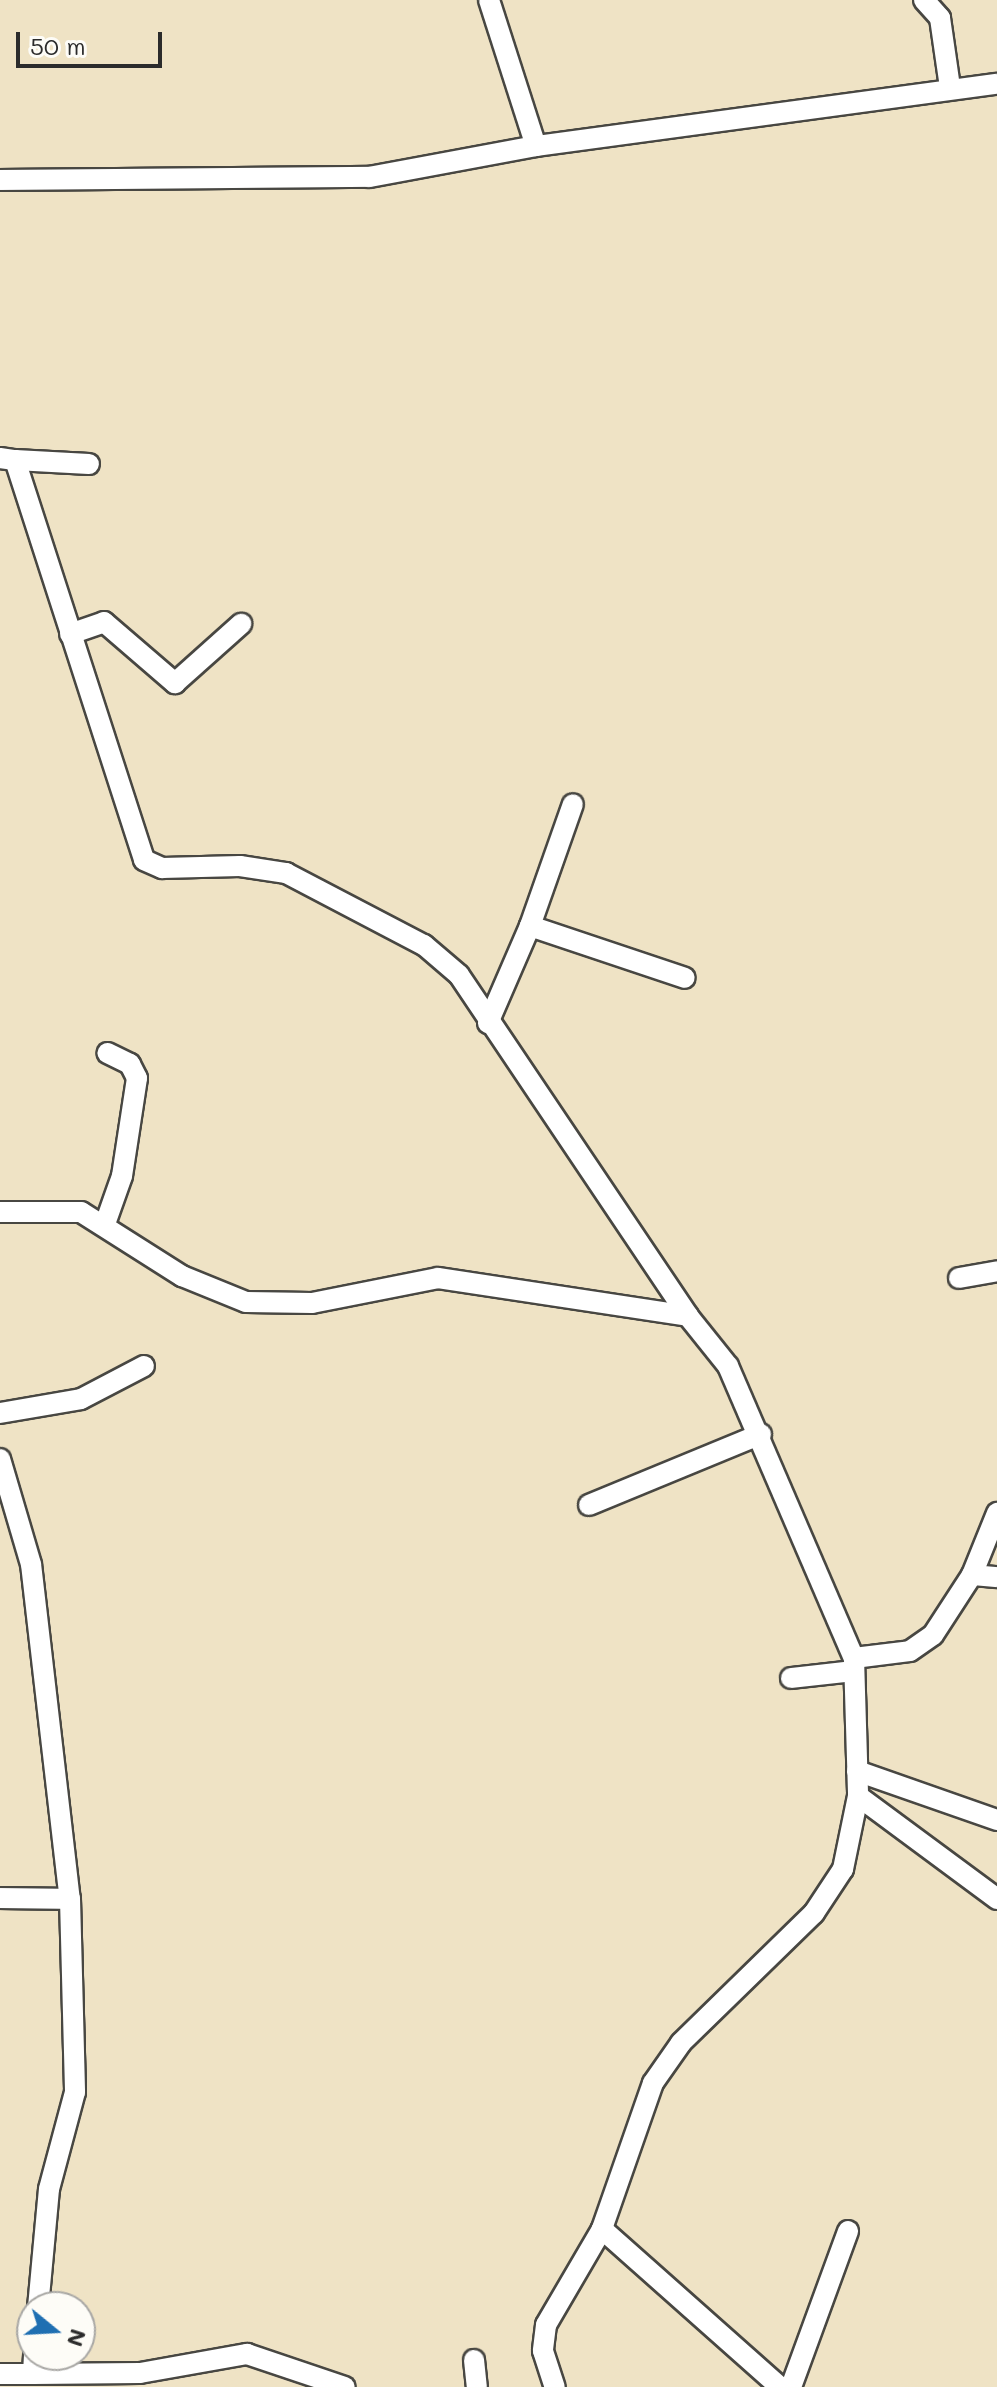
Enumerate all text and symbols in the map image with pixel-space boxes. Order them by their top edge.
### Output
scale bar [20,16,166,66]
text: 50 m [30,30,86,61]
north arrow [16,2291,96,2371]
text: N [61,2326,94,2350]

